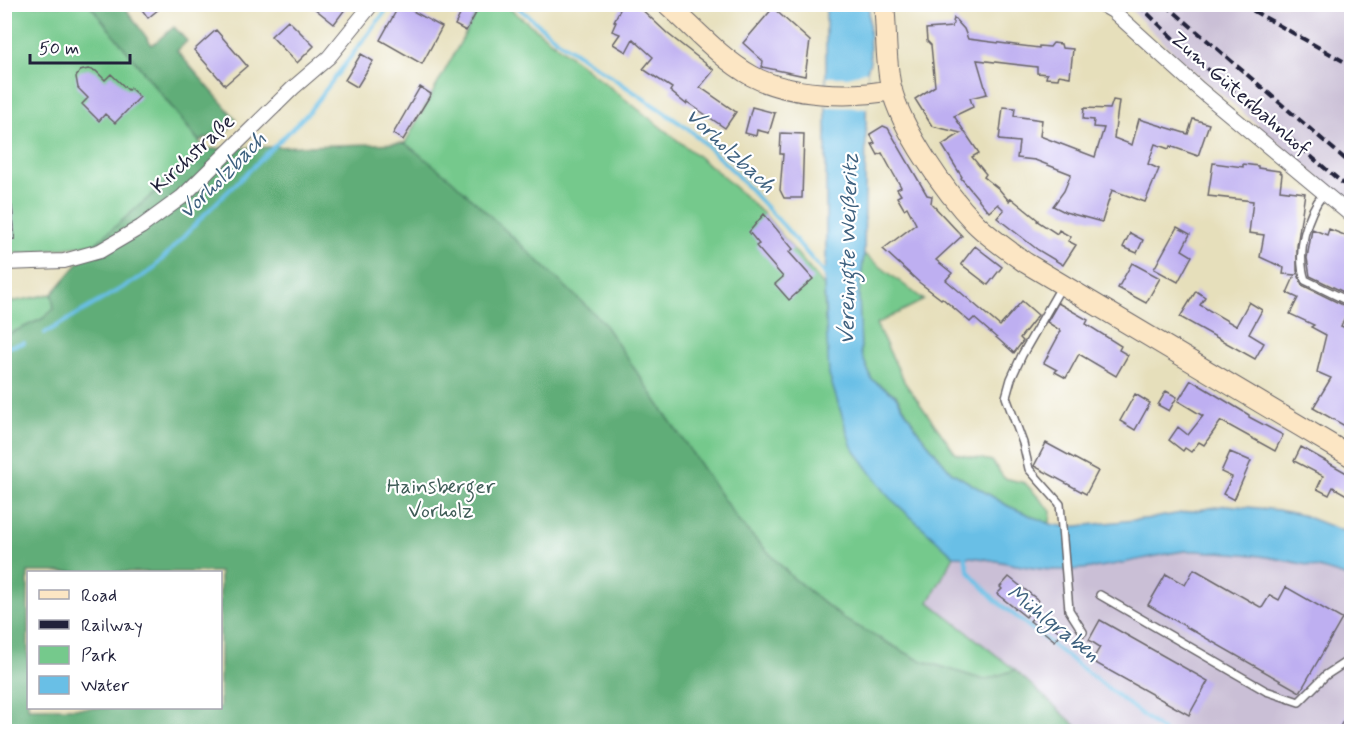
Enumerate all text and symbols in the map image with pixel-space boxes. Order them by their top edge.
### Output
street label: Zum Güterbahnhof [1164,25,1316,163]
scale bar [30,27,130,65]
text: 50 m [39,37,79,61]
water label: Vorholzbach [679,102,781,200]
street label: Kirchstraße [145,108,241,200]
water label: Vorholzbach [173,126,273,226]
water label: Vereinigte Weißeritz [833,153,868,345]
park label: Hainsberger Vorholz [387,473,495,525]
legend [27,571,222,709]
water label: Mühlgraben [1000,579,1105,671]
text: Road [81,584,117,608]
text: Railway [81,614,143,638]
text: Park [81,644,117,668]
text: Water [81,674,130,698]

